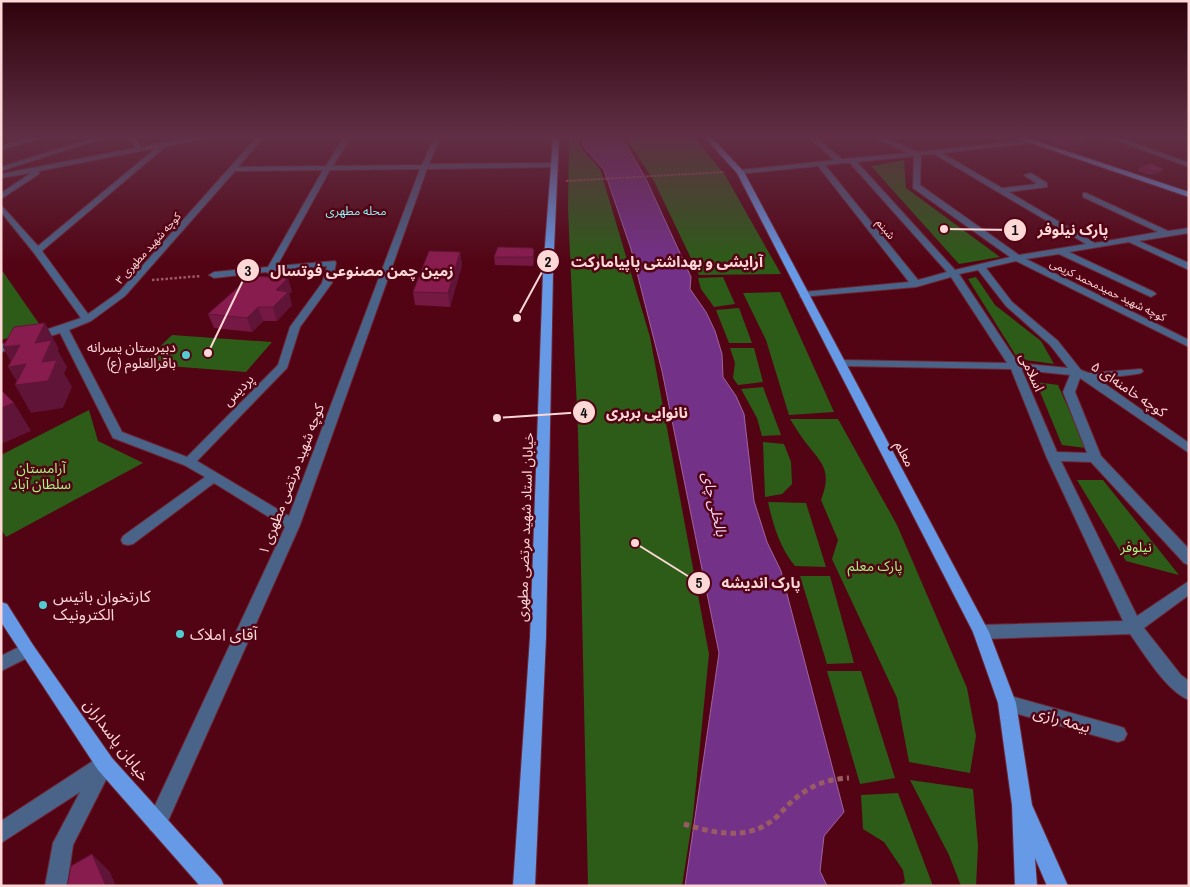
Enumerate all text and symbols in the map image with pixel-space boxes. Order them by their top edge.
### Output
district label: محله مطهری [326,203,386,219]
street label: کوچه شهید مطهری ۳ [112,209,185,287]
callout: پارک نیلوفر [1002,215,1118,245]
street label: شبنم [872,216,899,244]
text: 1 [1012,219,1019,240]
text: پارک نیلوفر [1037,219,1108,240]
callout: آرایشی و بهداشتی پاپیامارکت [536,246,773,276]
text: 2 [545,251,552,272]
text: آرایشی و بهداشتی پاپیامارکت [571,251,764,272]
callout: زمین چمن مصنوعی فوتسال [235,255,464,285]
street label: کوچه شهید حمیدمحمد کریمی [1047,256,1169,325]
text: 3 [245,260,252,281]
text: زمین چمن مصنوعی فوتسال [270,260,454,281]
place label: دبیرستان پسرانه باقرالعلوم (ع) [87,338,176,374]
marker: دبیرستان پسرانه باقرالعلوم (ع) [180,349,192,361]
street label: اسلامی [1015,350,1049,394]
street label: کوچه خامنه‌ای ۵ [1087,357,1170,422]
street label: پردیس [218,370,258,411]
callout: نانوایی بربری [571,397,698,427]
street label: کوچه شهید مرتضی مطهری ۱ [254,401,329,557]
text: 4 [581,402,588,423]
text: نانوایی بربری [606,402,688,423]
street label: خیابان استاد شهید مرتضی مطهری [513,432,537,622]
street label: معلم [889,438,919,471]
park label: آرامستان سلطان آباد [11,459,71,493]
water label: بالخلی چای [697,470,733,539]
park label: نیلوفر [1119,538,1152,556]
park label: پارک معلم [847,557,903,577]
callout: پارک اندیشه [686,568,810,598]
text: 5 [696,572,703,593]
text: پارک اندیشه [721,572,801,593]
place label: کارتخوان باتیس الکترونیک [53,585,151,625]
marker: کارتخوان باتیس الکترونیک [37,599,49,611]
place label: آقای املاک [190,623,259,645]
marker: آقای املاک [174,628,186,640]
street label: خیابان پاسداران [79,694,155,786]
street label: بیمه رازی [1031,700,1093,738]

